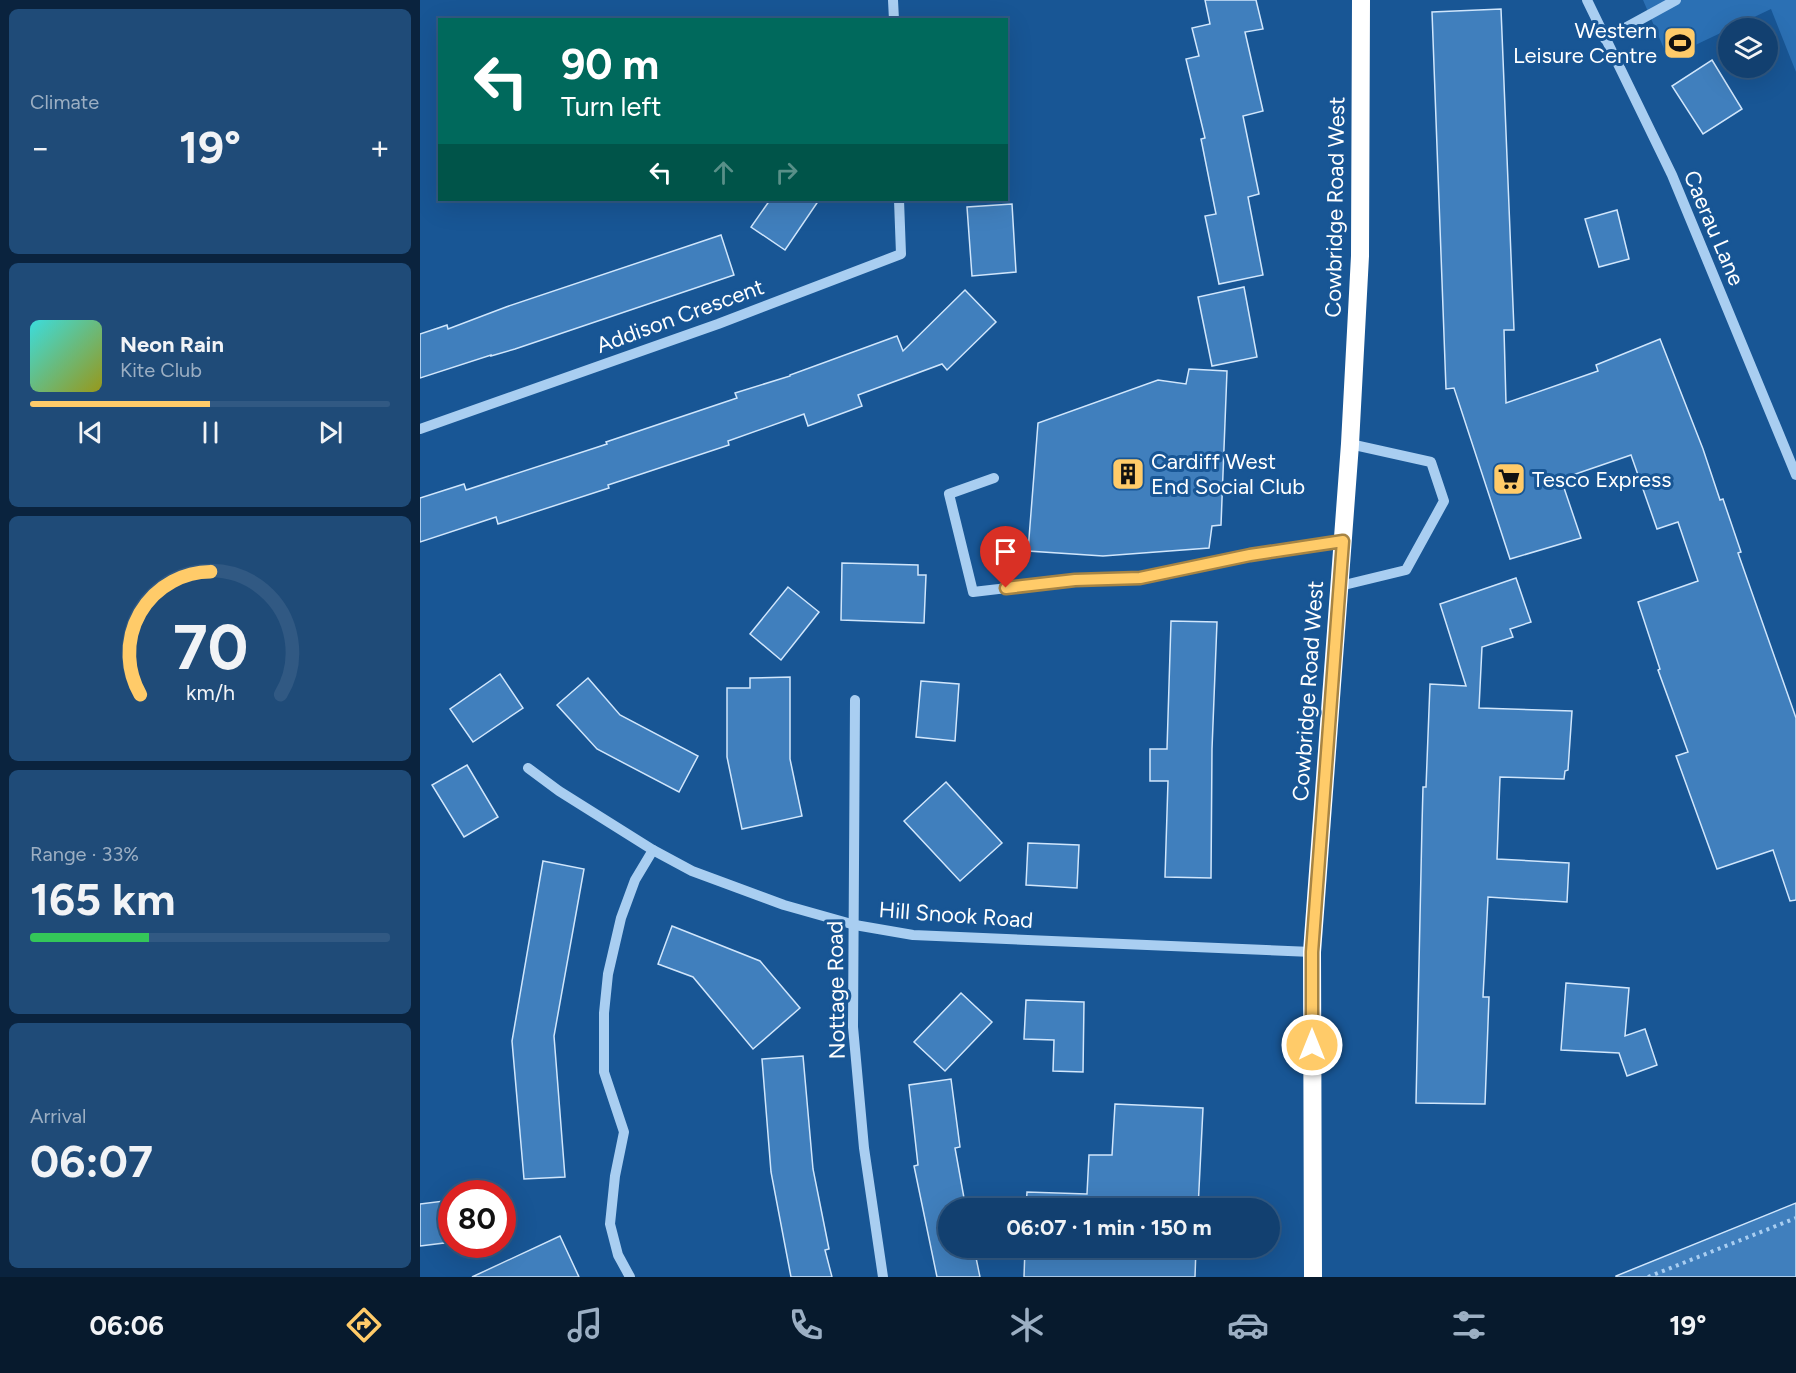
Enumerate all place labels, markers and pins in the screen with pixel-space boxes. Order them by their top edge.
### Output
place label: Western Leisure Centre [1513,17,1657,69]
sports icon: Western Leisure Centre [1662,25,1698,61]
place label: Cardiff West End Social Club [1151,448,1305,500]
building icon: Cardiff West End Social Club [1110,456,1146,492]
supermarket icon: Tesco Express [1491,461,1527,497]
place label: Tesco Express [1532,466,1672,493]
pin [980,526,1031,588]

